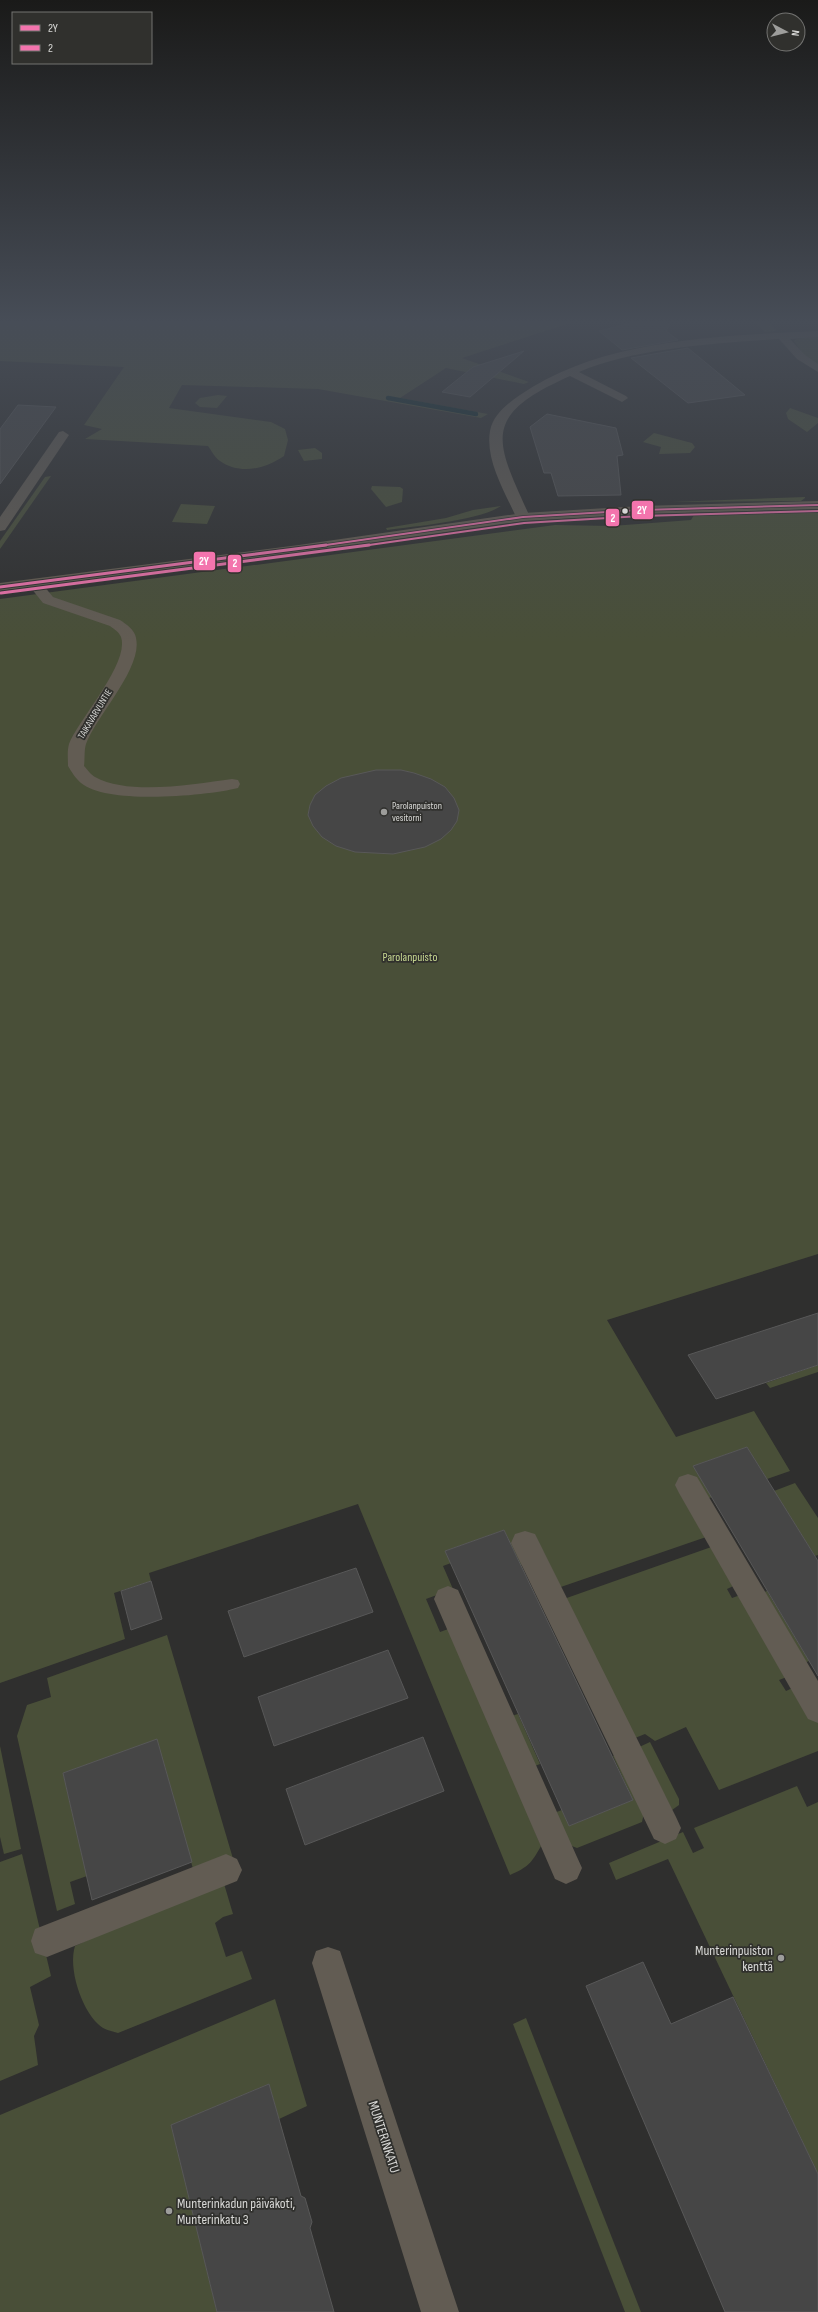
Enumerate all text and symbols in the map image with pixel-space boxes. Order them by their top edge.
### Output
legend [12,12,152,64]
north arrow [766,12,806,52]
text: 2Y [48,21,58,36]
text: N [789,29,802,37]
text: 2 [48,41,53,56]
line badge: 2Y [631,500,654,520]
text: 2Y [637,504,648,517]
unlabelled marker [620,506,630,516]
line badge: 2 [605,508,620,527]
text: 2 [611,512,616,525]
line badge: 2Y [193,551,216,571]
line badge: 2 [227,554,242,573]
text: 2Y [199,555,210,568]
text: 2 [233,557,238,570]
street label: TAIKAVARVUNTIE [75,687,115,741]
place label: Parolanpuiston vesitorni [392,800,442,824]
marker: Parolanpuiston vesitorni [379,807,389,817]
park label: Parolanpuisto [383,950,437,965]
place label: Munterinpuiston kenttä [695,1942,773,1975]
marker: Munterinpuiston kenttä [776,1953,786,1963]
street label: MUNTERINKATU [364,2099,404,2175]
place label: Munterinkadun päiväkoti, Munterinkatu 3 [177,2195,295,2228]
marker: Munterinkadun päiväkoti, Munterinkatu 3 [164,2206,174,2216]

